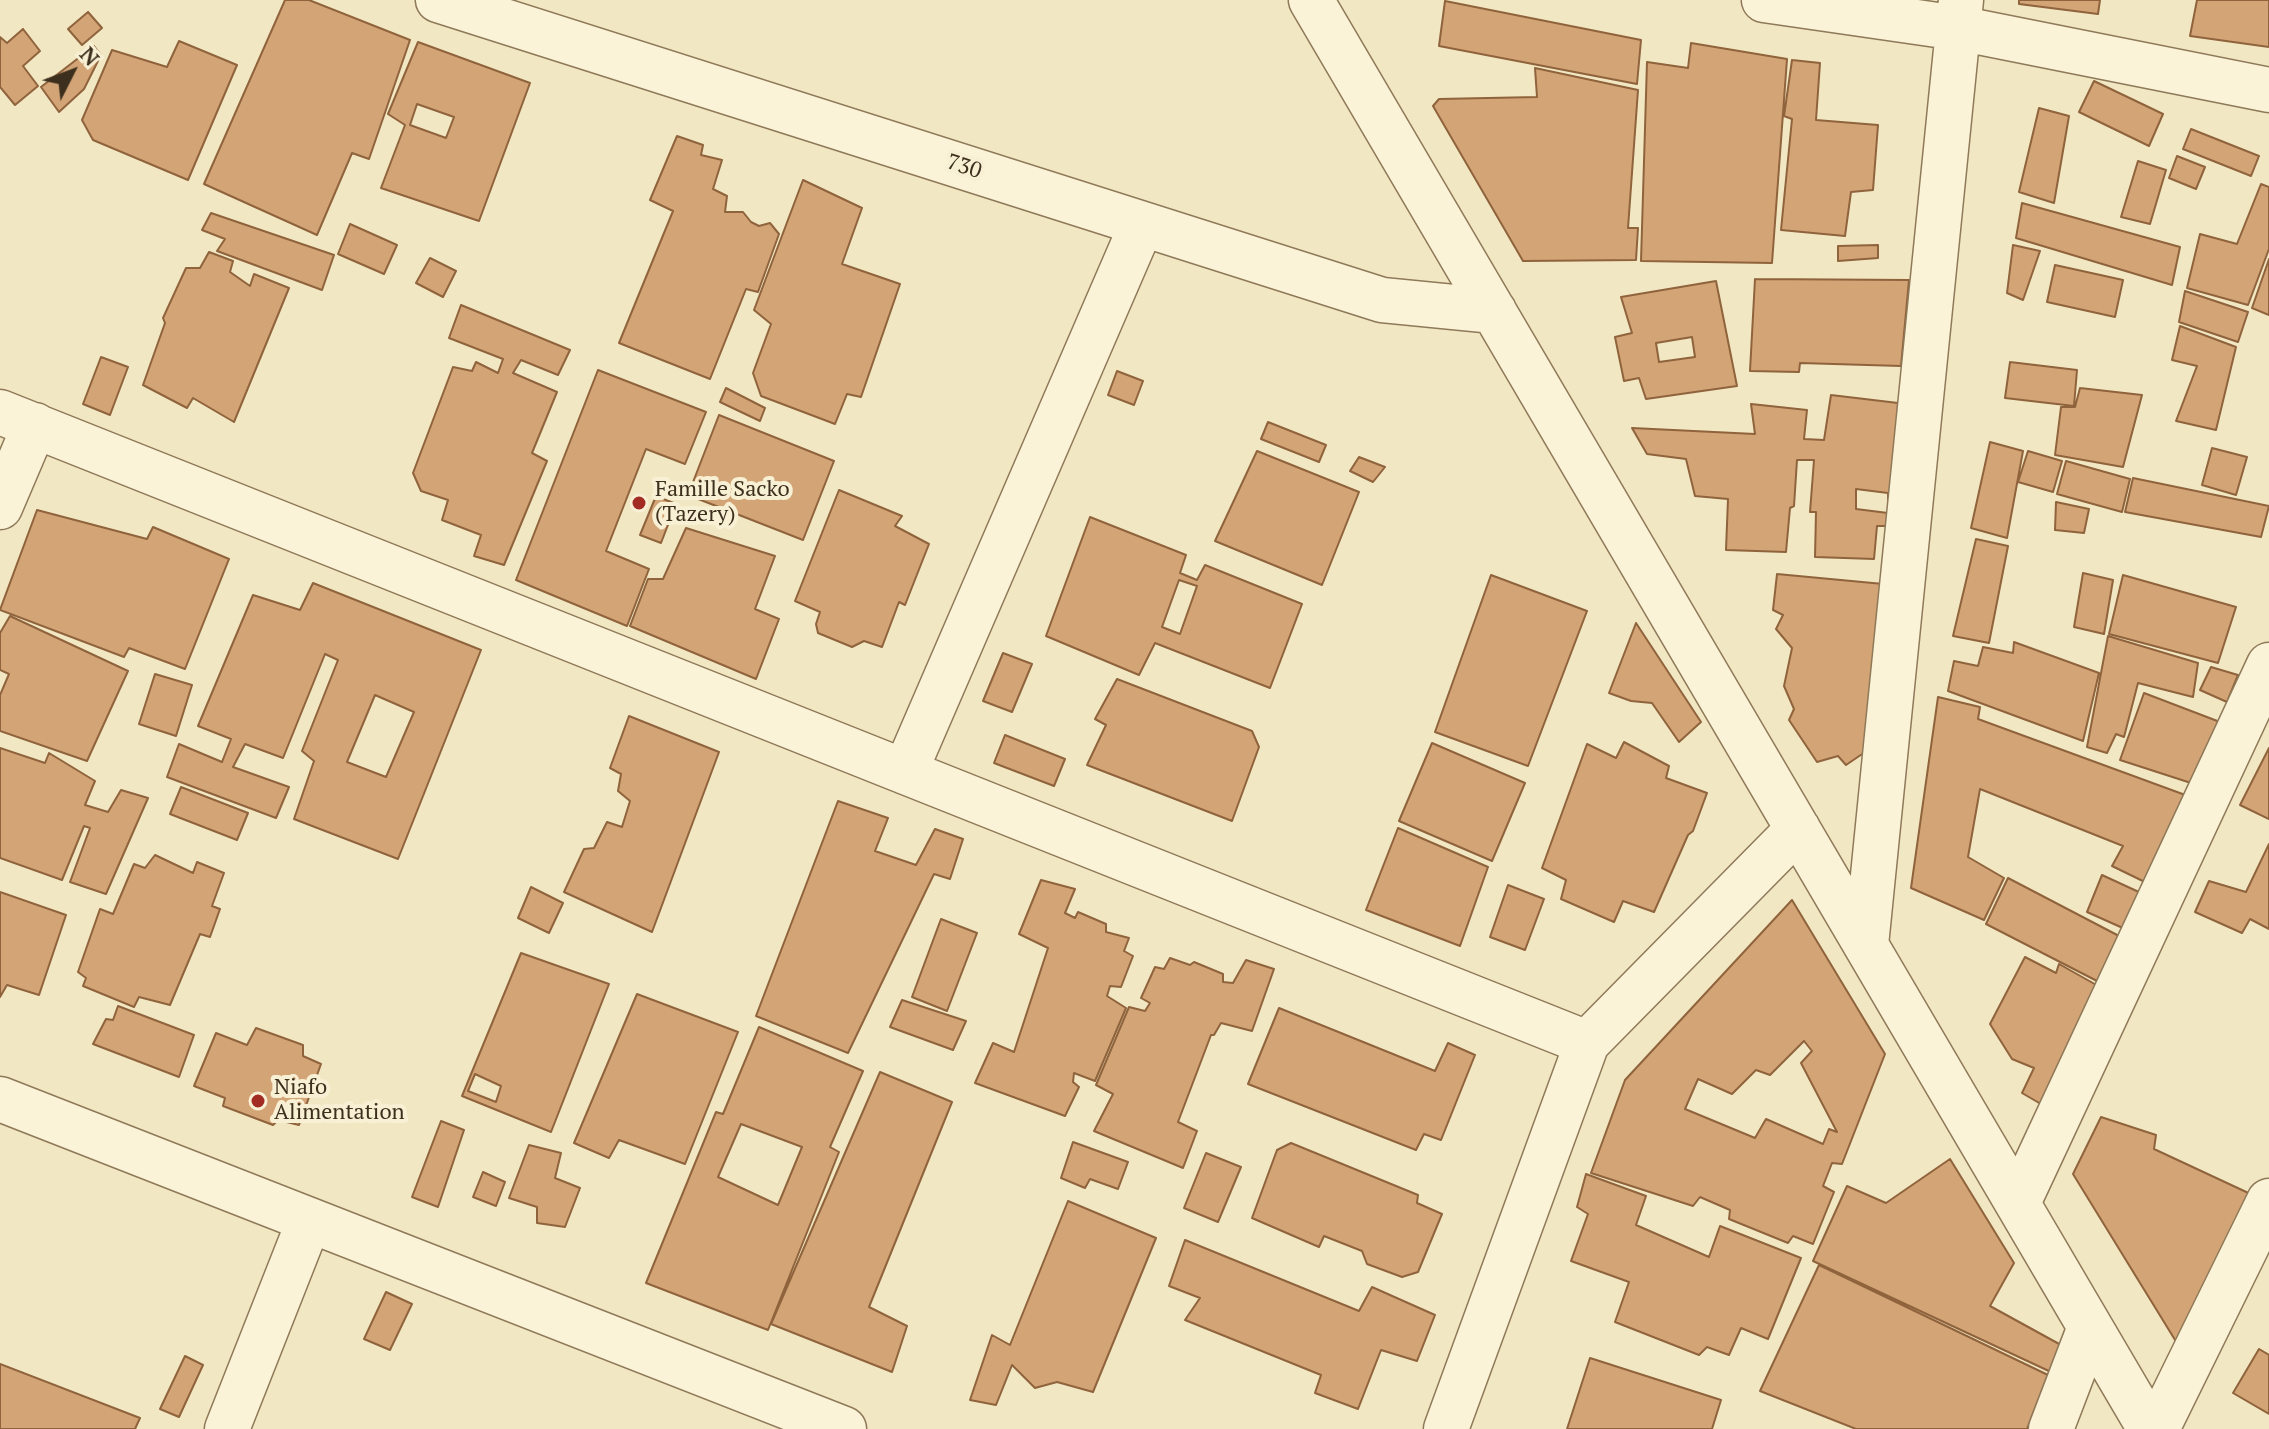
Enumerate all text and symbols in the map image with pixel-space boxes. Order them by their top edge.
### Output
north arrow [32,32,112,112]
text: N [74,40,107,72]
street label: 730 [943,149,985,185]
place label: Famille Sacko (Tazery) [655,477,790,528]
marker: Famille Sacko (Tazery) [630,494,648,512]
place label: Niafo Alimentation [274,1075,405,1126]
marker: Niafo Alimentation [249,1092,267,1110]

